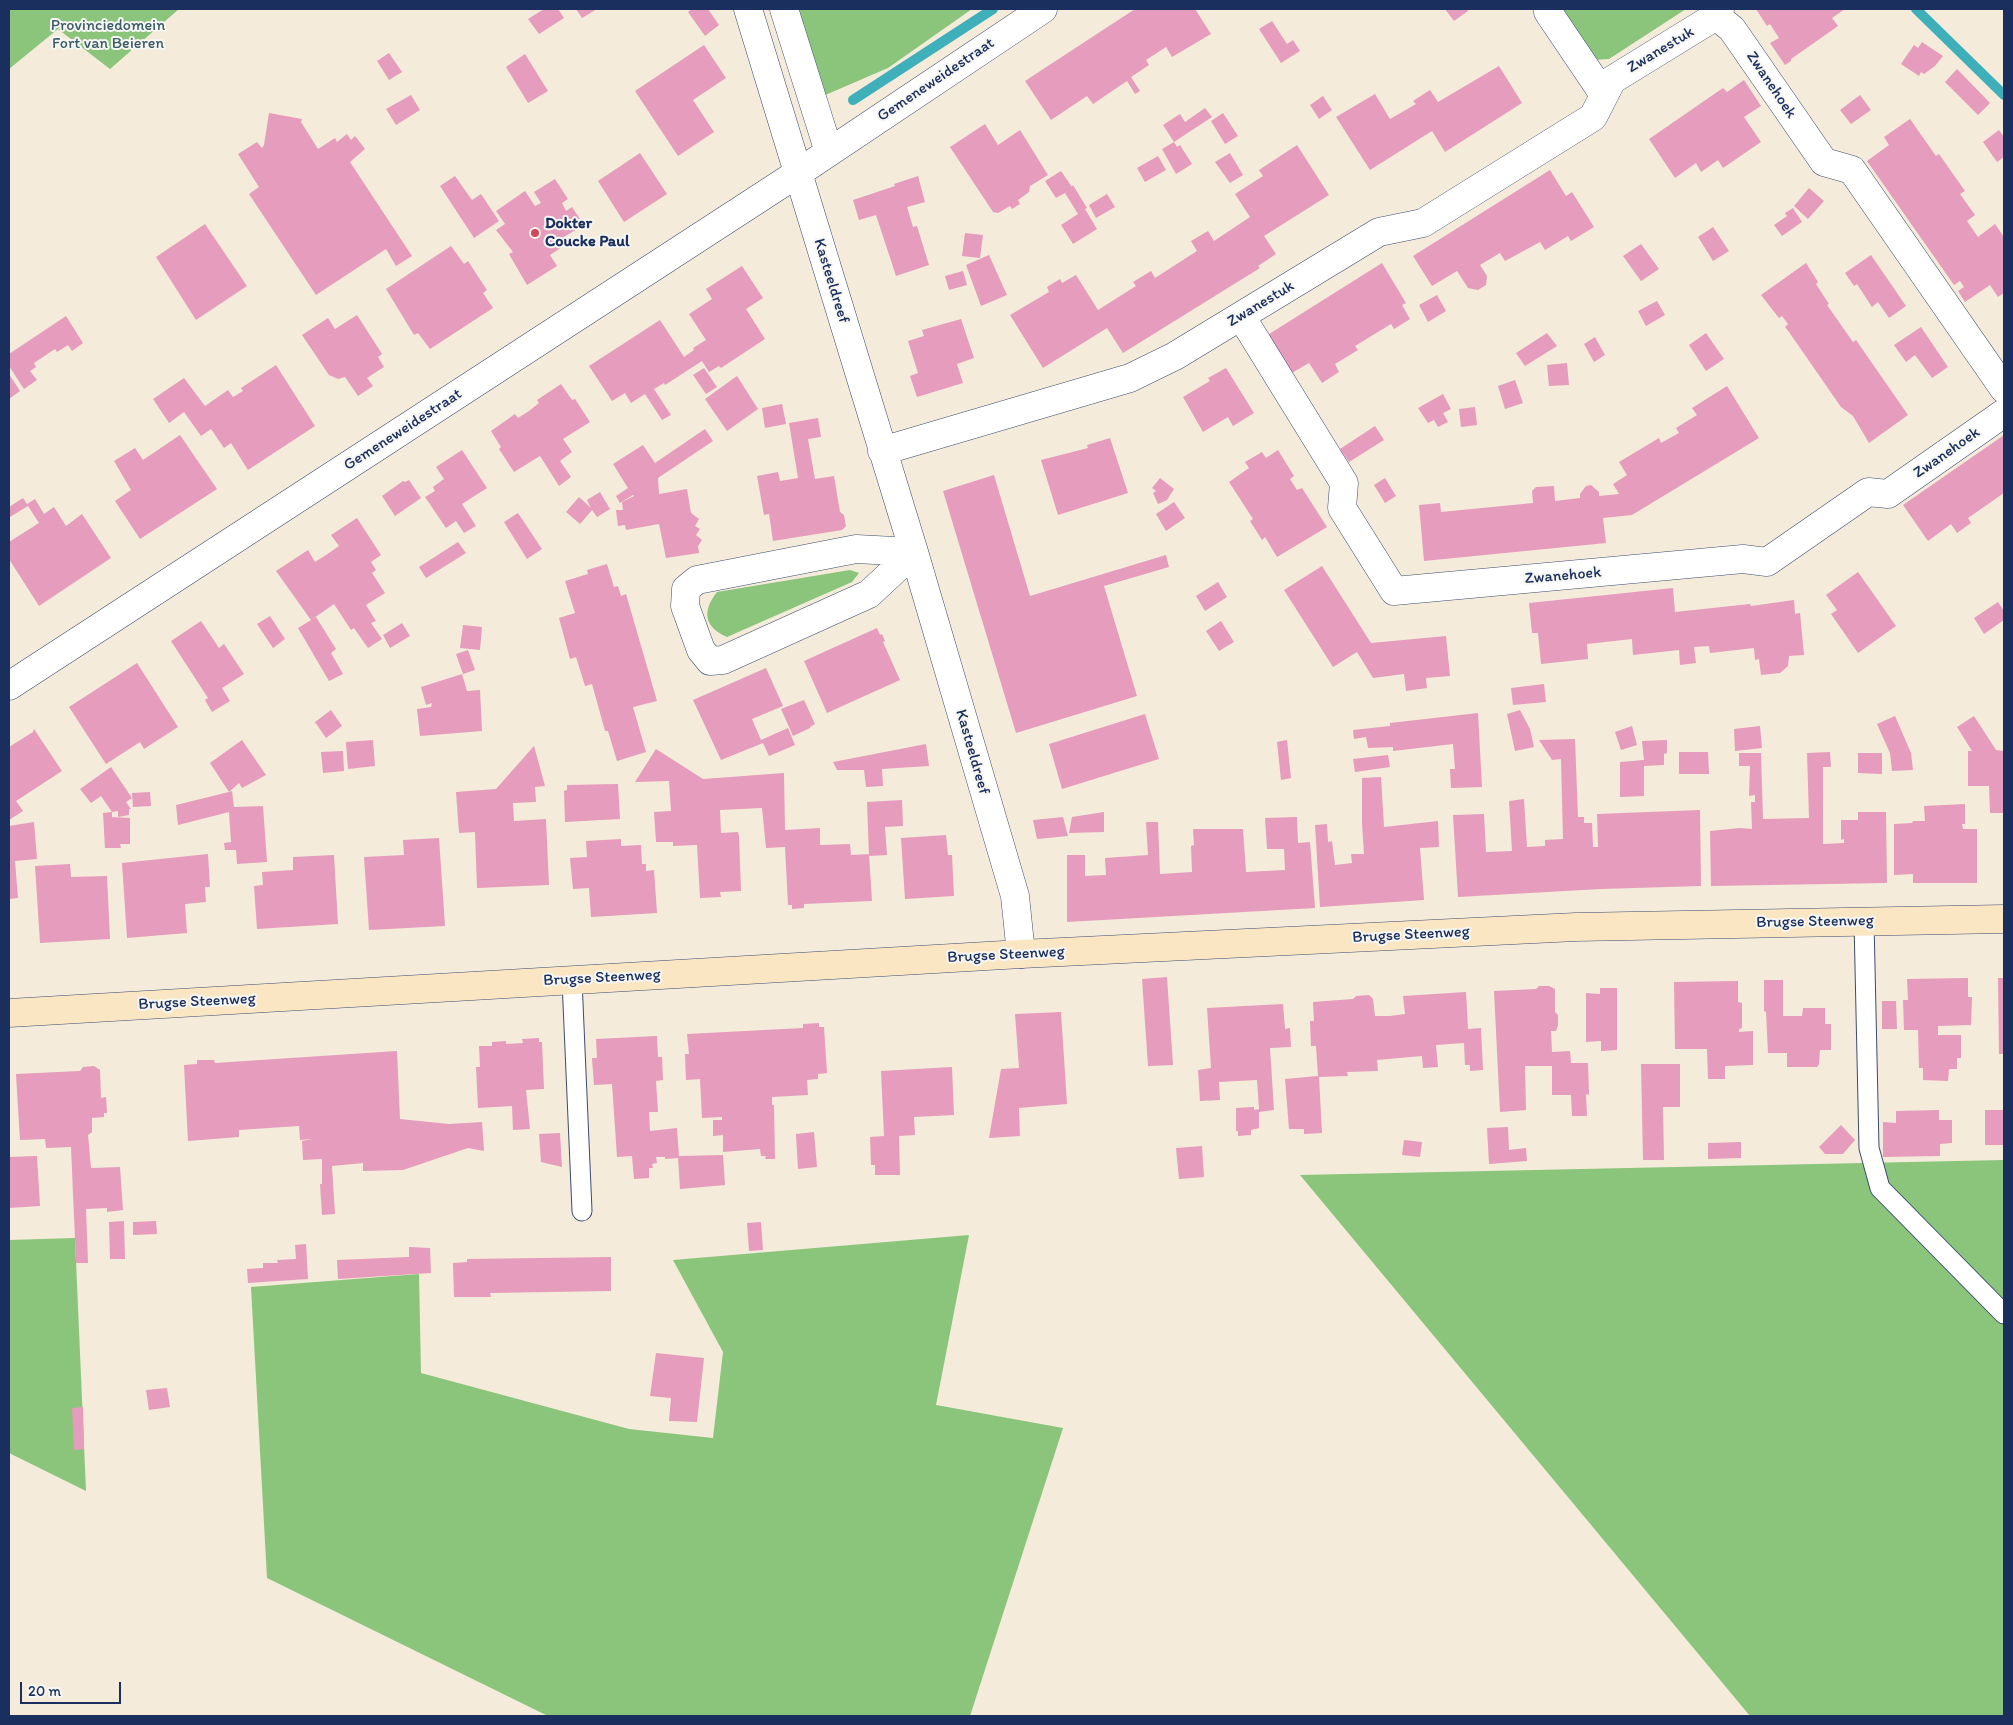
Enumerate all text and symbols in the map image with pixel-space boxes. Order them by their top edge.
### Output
park label: Provinciedomein Fort van Beieren [51,16,165,54]
street label: Zwanestuk [1624,23,1698,77]
street label: Gemeneweidestraat [874,34,998,126]
street label: Zwanehoek [1742,48,1800,122]
place label: Dokter Coucke Paul [545,214,629,252]
marker: Dokter Coucke Paul [529,227,541,239]
street label: Kasteeldreef [809,236,853,326]
street label: Zwanestuk [1224,277,1298,331]
street label: Gemeneweidestraat [340,385,466,475]
street label: Zwanehoek [1910,423,1984,483]
street label: Zwanehoek [1524,563,1602,589]
street label: Kasteeldreef [951,707,993,797]
street label: Brugse Steenweg [1756,911,1874,933]
street label: Brugse Steenweg [1352,922,1470,948]
street label: Brugse Steenweg [947,942,1065,968]
street label: Brugse Steenweg [543,965,661,991]
street label: Brugse Steenweg [138,989,256,1015]
scale bar [22,1672,124,1704]
text: 20 m [28,1682,61,1700]

